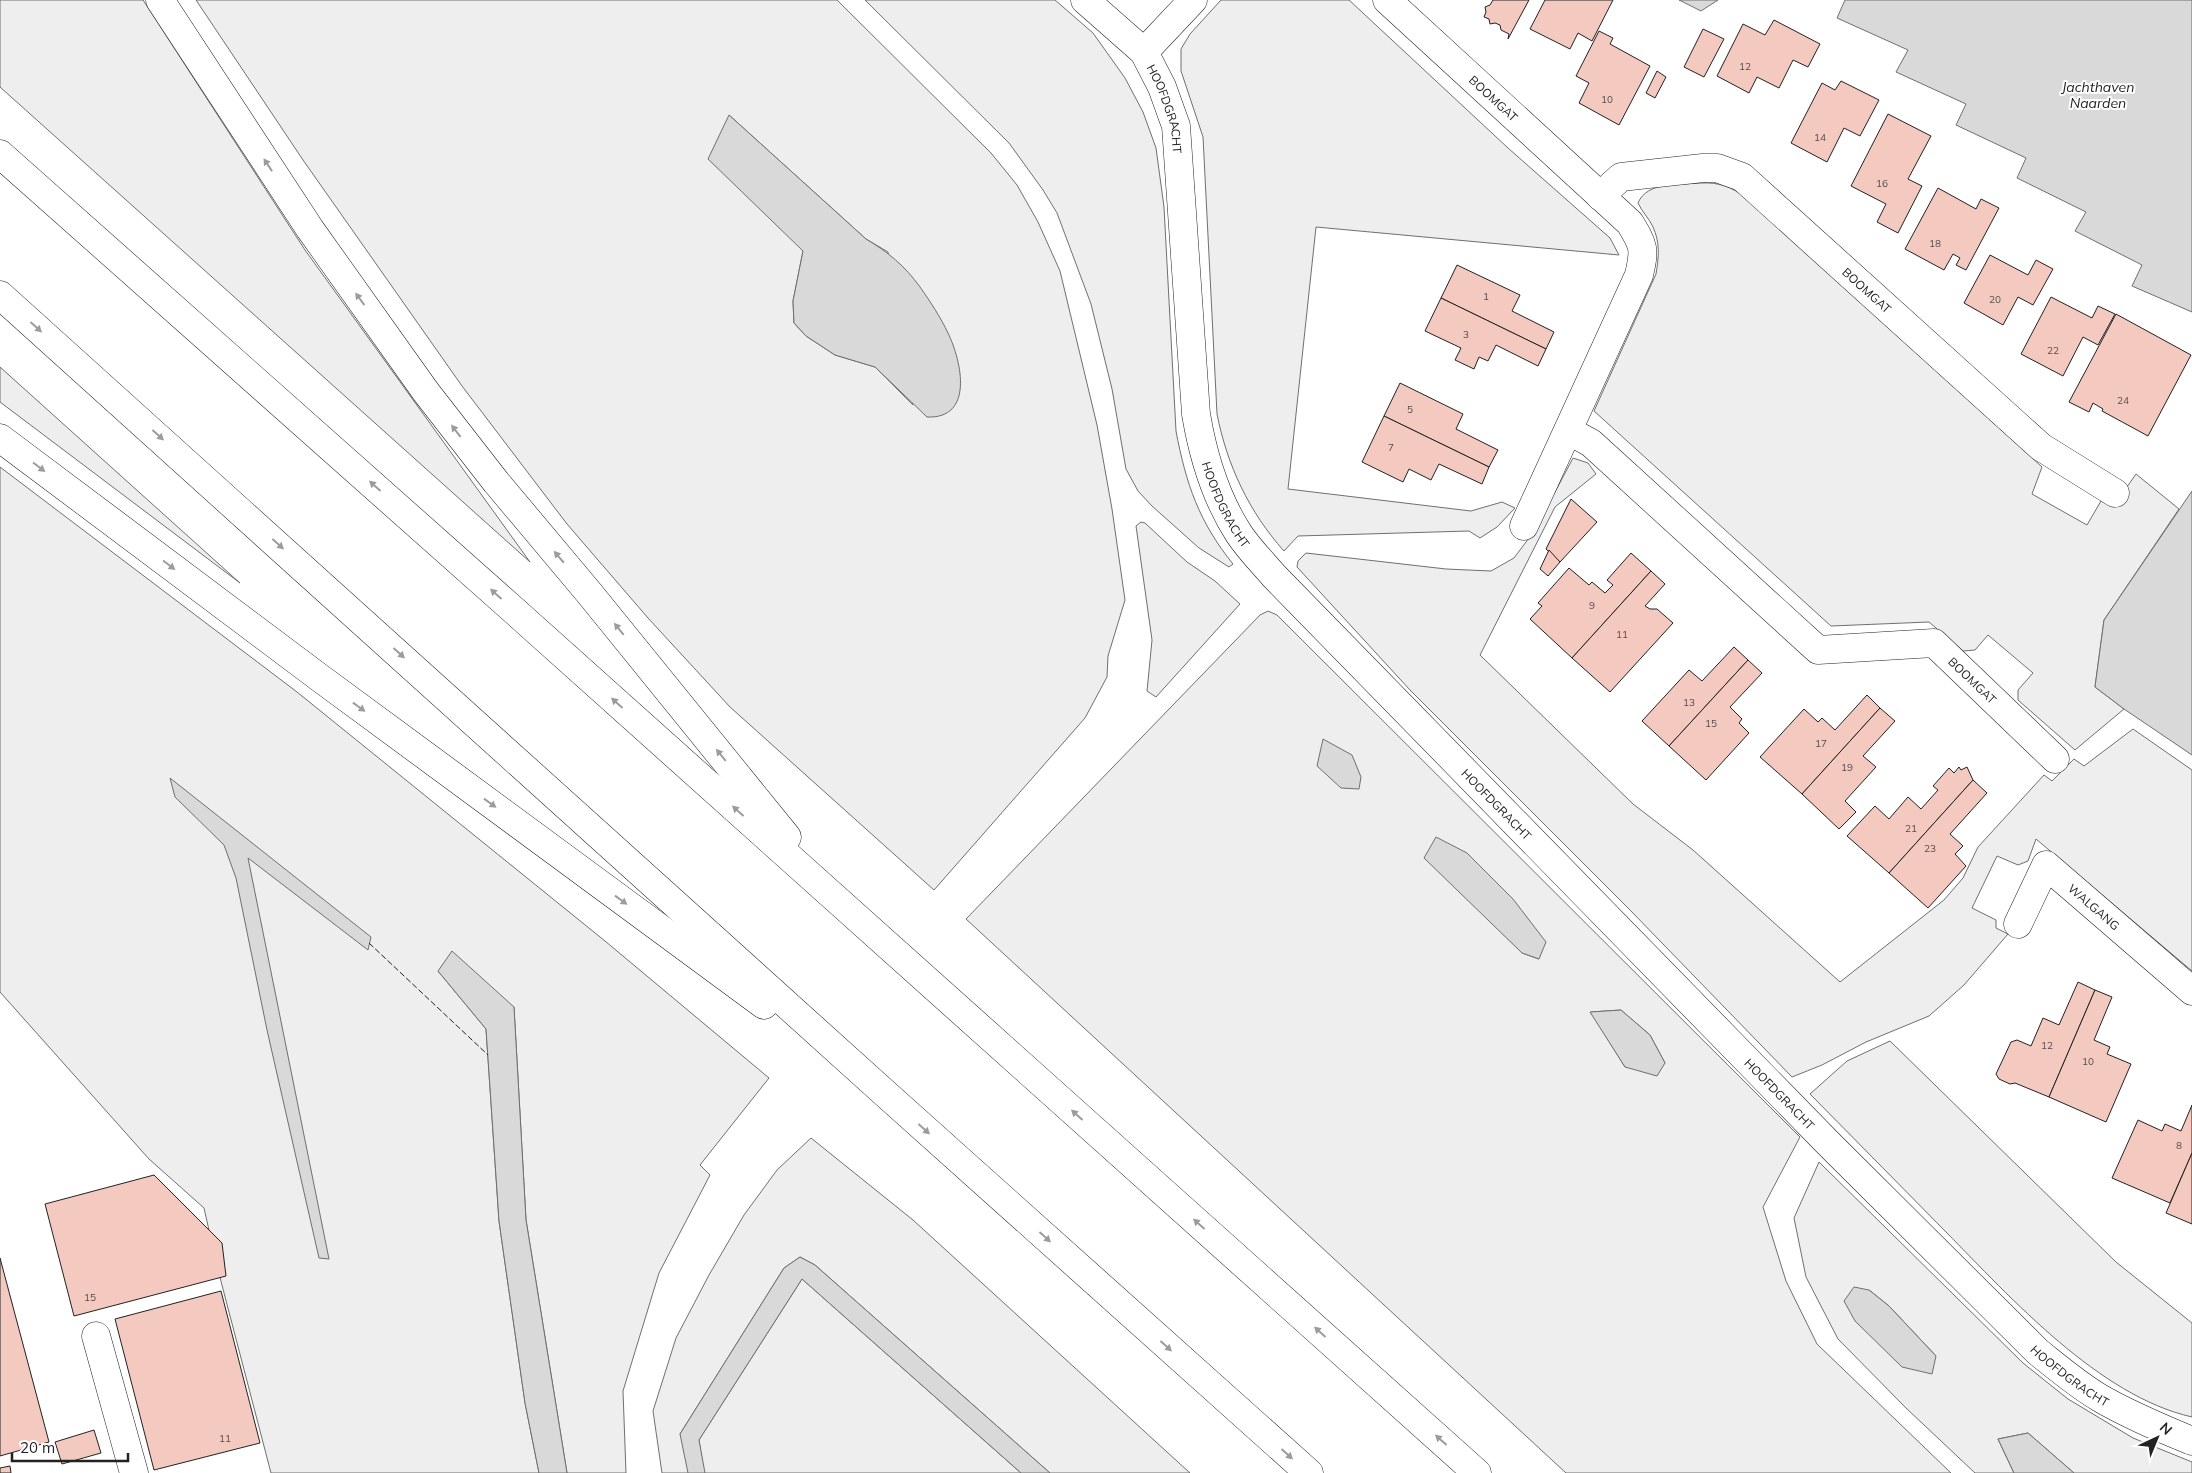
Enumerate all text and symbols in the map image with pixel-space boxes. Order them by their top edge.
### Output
house number: 12 [1739,60,1751,73]
street label: HOOFDGRACHT [1144,61,1185,155]
street label: BOOMGAT [1466,72,1522,125]
water label: Jachthaven Naarden [2061,78,2134,112]
house number: 10 [1601,93,1613,106]
house number: 14 [1814,131,1826,144]
one-way arrow [264,159,273,172]
house number: 16 [1876,177,1888,190]
house number: 18 [1929,237,1941,250]
street label: BOOMGAT [1840,264,1895,316]
house number: 1 [1483,290,1489,303]
one-way arrow [355,293,365,306]
house number: 20 [1989,293,2001,306]
one-way arrow [30,321,42,333]
house number: 3 [1463,328,1469,341]
house number: 22 [2047,344,2059,357]
house number: 24 [2117,394,2129,407]
house number: 5 [1407,403,1413,416]
one-way arrow [451,424,461,438]
one-way arrow [151,429,163,441]
house number: 7 [1388,441,1394,454]
street label: HOOFDGRACHT [1199,460,1254,551]
one-way arrow [32,462,45,473]
one-way arrow [368,481,381,492]
one-way arrow [272,538,284,550]
one-way arrow [553,550,564,563]
one-way arrow [162,560,176,570]
one-way arrow [491,588,503,600]
house number: 9 [1589,599,1595,612]
one-way arrow [613,623,624,636]
house number: 11 [1616,628,1628,641]
one-way arrow [392,647,404,659]
street label: BOOMGAT [1945,654,2000,707]
house number: 13 [1683,696,1695,709]
one-way arrow [611,697,624,708]
one-way arrow [352,702,366,712]
house number: 15 [1705,717,1717,730]
house number: 17 [1815,737,1827,750]
one-way arrow [716,749,727,762]
house number: 19 [1841,761,1853,774]
street label: HOOFDGRACHT [1459,765,1535,843]
one-way arrow [483,798,497,808]
one-way arrow [733,805,745,817]
house number: 21 [1905,822,1917,835]
house number: 23 [1924,842,1936,855]
street label: WALGANG [2065,880,2123,933]
one-way arrow [614,894,627,905]
house number: 12 [2041,1039,2053,1052]
street label: HOOFDGRACHT [1742,1055,1818,1133]
house number: 10 [2082,1055,2094,1068]
one-way arrow [1072,1109,1084,1121]
one-way arrow [918,1123,930,1135]
house number: 8 [2176,1139,2182,1152]
one-way arrow [1192,1218,1205,1229]
one-way arrow [1039,1231,1051,1243]
house number: 15 [84,1291,96,1304]
one-way arrow [1314,1326,1326,1338]
one-way arrow [1160,1340,1173,1351]
street label: HOOFDGRACHT [2028,1342,2112,1410]
north arrow [2132,1413,2182,1463]
text: N [2156,1419,2176,1439]
scale bar [12,1430,129,1462]
house number: 11 [219,1432,231,1445]
one-way arrow [1434,1435,1447,1446]
text: 20 m [20,1438,55,1457]
one-way arrow [1281,1448,1293,1460]

